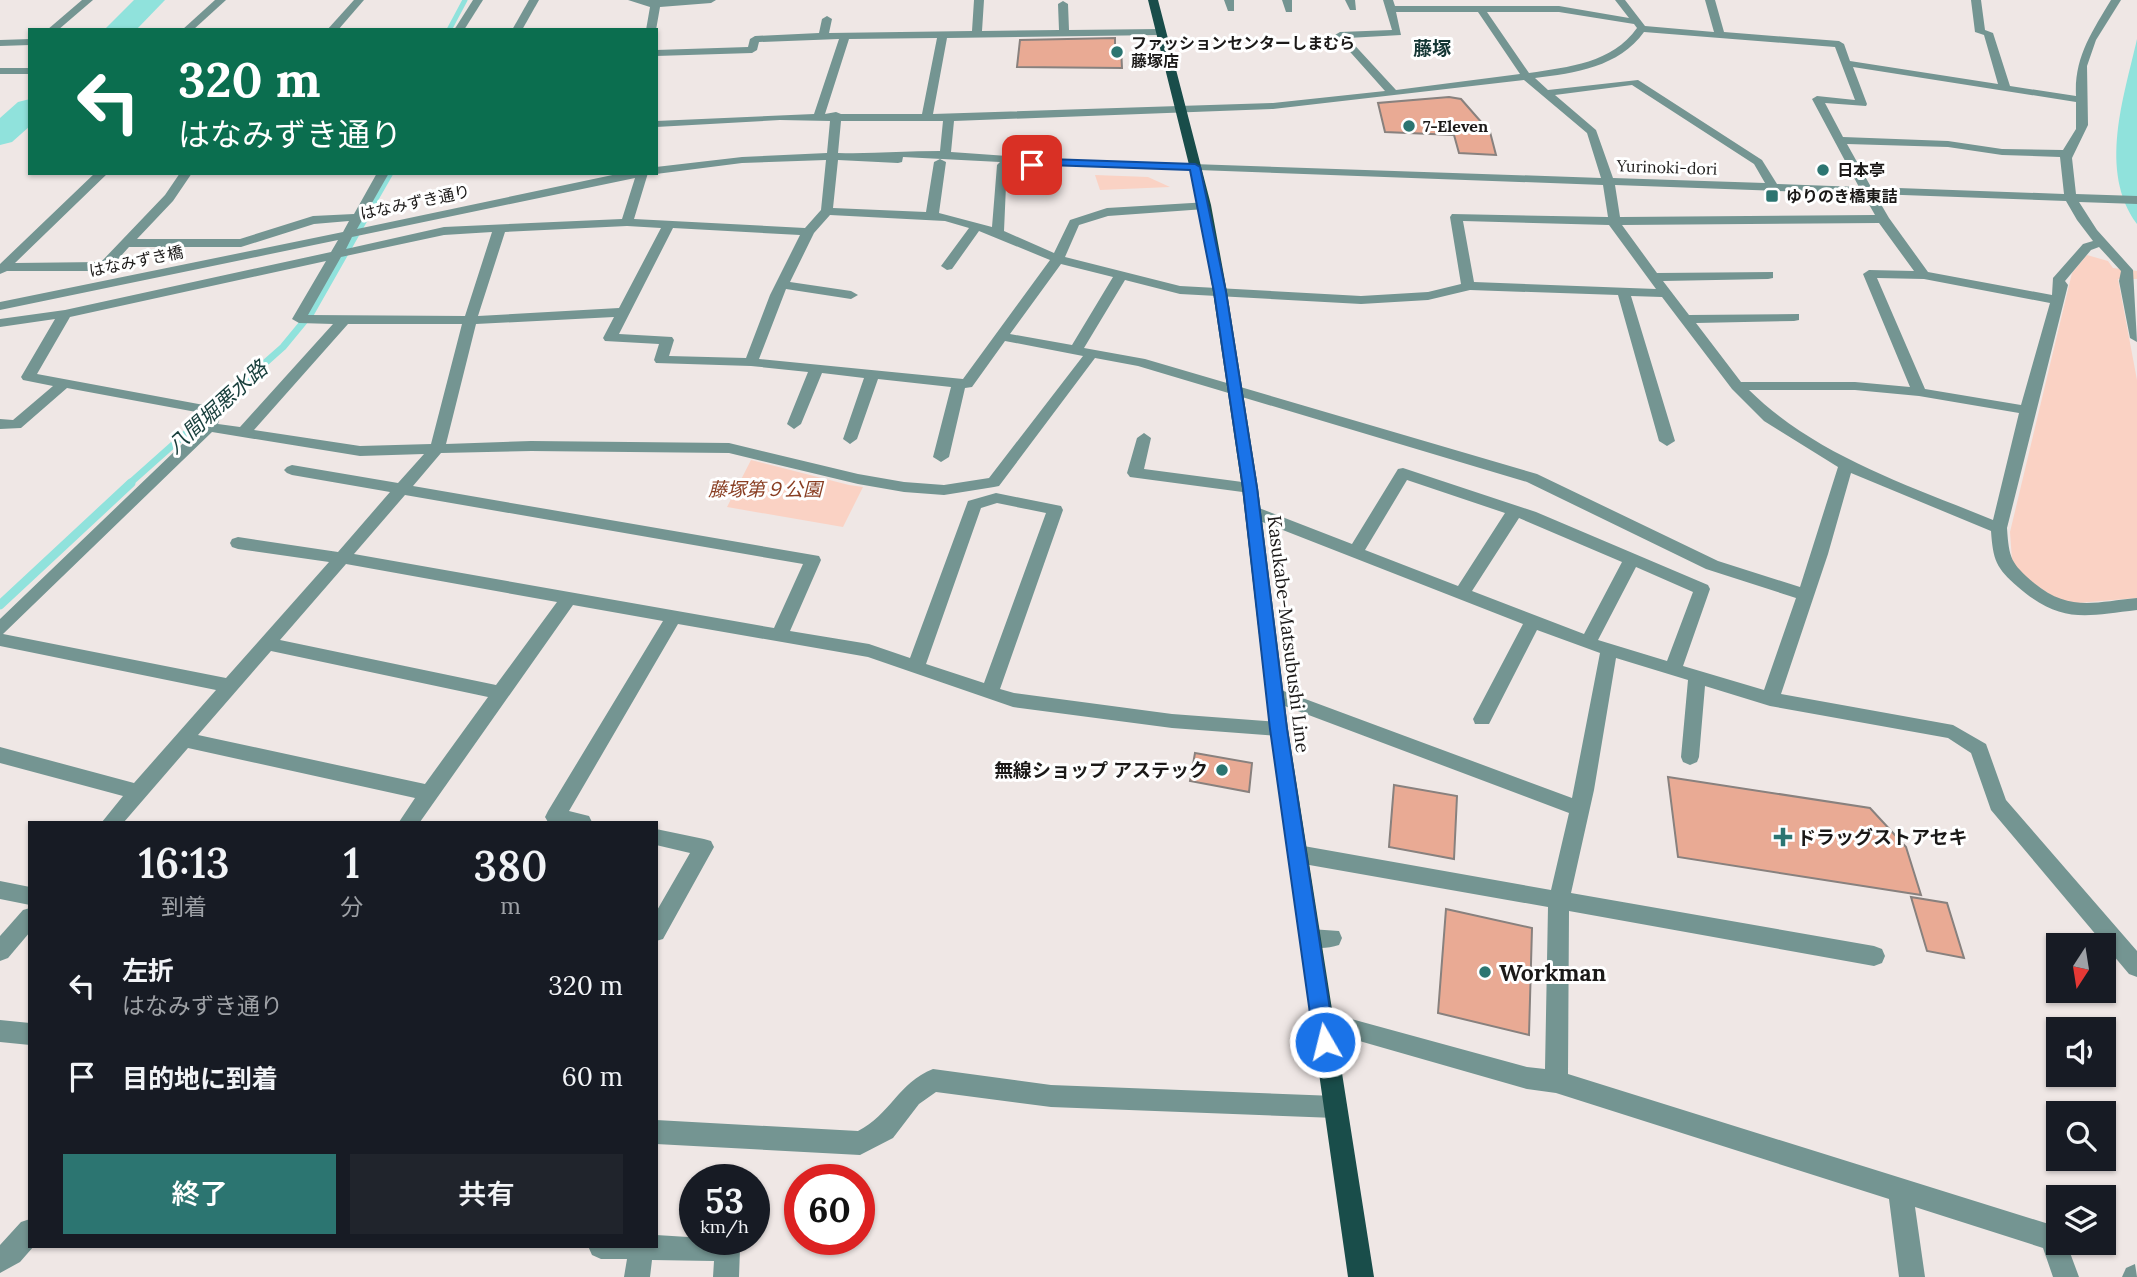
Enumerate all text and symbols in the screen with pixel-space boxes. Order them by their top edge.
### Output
place label: ファッションセンターしまむら 藤塚店 [1131,33,1355,71]
district label: 藤塚 [1413,36,1451,60]
marker: ファッションセンターしまむら 藤塚店 [1109,44,1125,60]
text: 320 m [178,48,321,110]
icon: left [63,56,154,147]
text: はなみずき通り [178,114,402,155]
place label: 7-Eleven [1423,116,1488,136]
marker: 7-Eleven [1401,118,1417,134]
pin [1002,135,1062,195]
icon: arrive [1013,146,1051,184]
street label: Yurinoki-dori [1615,155,1718,179]
place label: 日本亭 [1837,160,1885,180]
marker: 日本亭 [1815,162,1831,178]
street label: はなみずき通り [358,181,472,223]
place label: ゆりのき橋東詰 [1786,186,1898,206]
marker: ゆりのき橋東詰 [1764,188,1780,204]
street label: はなみずき橋 [87,241,185,281]
water label: 八間堀悪水路 [161,353,274,459]
park label: 藤塚第９公園 [708,477,825,501]
street label: Kasukabe-Matsubushi Line [1263,514,1315,754]
place label: 無線ショップ アステック [994,758,1208,782]
marker: 無線ショップ アステック [1214,762,1230,778]
place label: ドラッグストアセキ [1797,825,1968,849]
marker: ドラッグストアセキ [1775,829,1791,845]
text: 16:13 [139,836,230,890]
text: 1 [343,836,360,890]
text: 380 [474,839,548,893]
text: m [500,891,521,920]
text: 到着 [161,892,207,921]
text: 分 [340,892,363,921]
north arrow [2046,933,2116,1003]
map controls [2046,933,2116,1255]
text: 左折 [122,954,174,987]
place label: Workman [1499,958,1607,987]
marker: Workman [1477,964,1493,980]
icon: left [63,967,101,1005]
text: 320 m [548,969,623,1002]
text: はなみずき通り [122,991,283,1020]
position arrow [1288,1005,1362,1079]
button: sound [2046,1017,2116,1087]
icon: arrive [63,1058,101,1096]
text: 60 m [562,1060,623,1093]
text: 目的地に到着 [122,1062,278,1095]
button: search [2046,1101,2116,1171]
button: 終了 [63,1154,336,1234]
button: 共有 [350,1154,623,1234]
speed limit sign: 60 [784,1164,875,1255]
text: 53 [705,1178,744,1223]
button: layers [2046,1185,2116,1255]
text: km/h [700,1215,749,1238]

